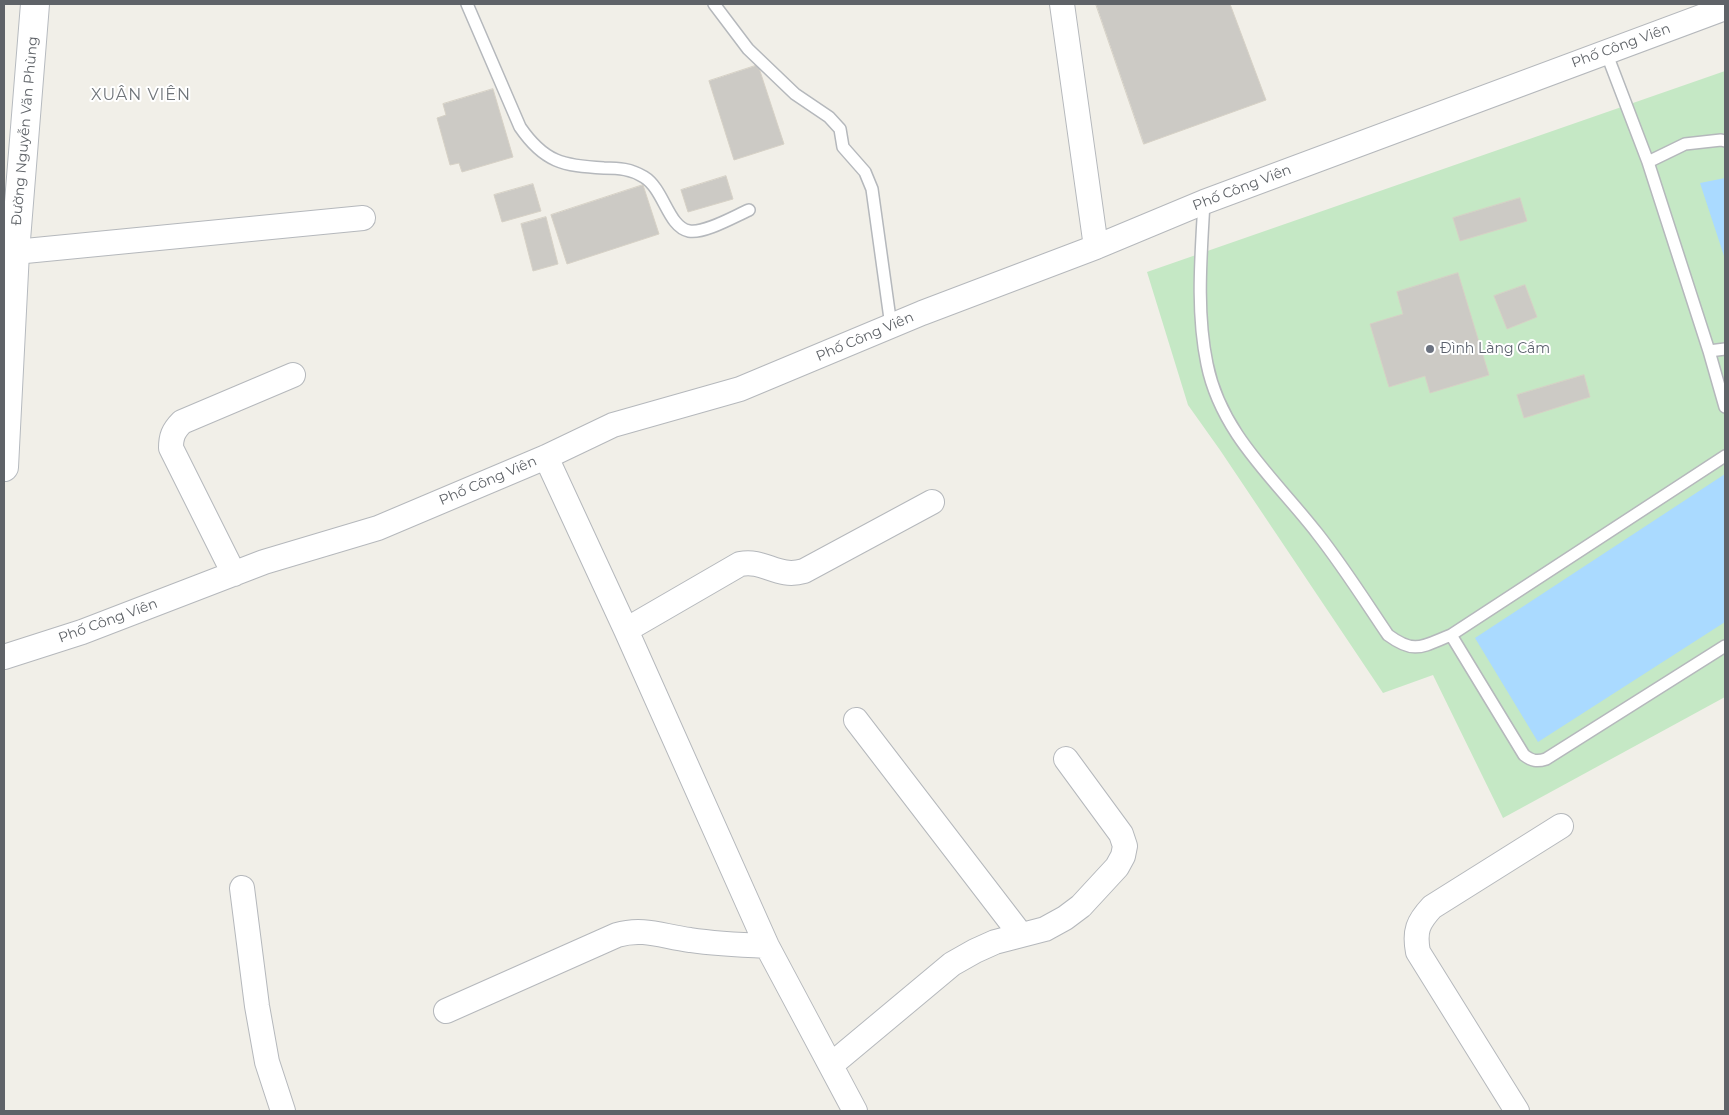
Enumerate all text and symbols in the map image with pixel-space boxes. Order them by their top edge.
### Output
street label: Phố Công Viên [1569,20,1673,72]
street label: Đường Nguyễn Văn Phùng [8,36,42,226]
district label: XUÂN VIÊN [90,85,192,105]
street label: Phố Công Viên [1190,161,1294,215]
street label: Phố Công Viên [814,309,916,365]
place label: Đình Làng Cầm [1440,341,1550,357]
marker: Đình Làng Cầm [1424,343,1436,355]
street label: Phố Công Viên [437,453,539,509]
street label: Phố Công Viên [56,595,160,647]

